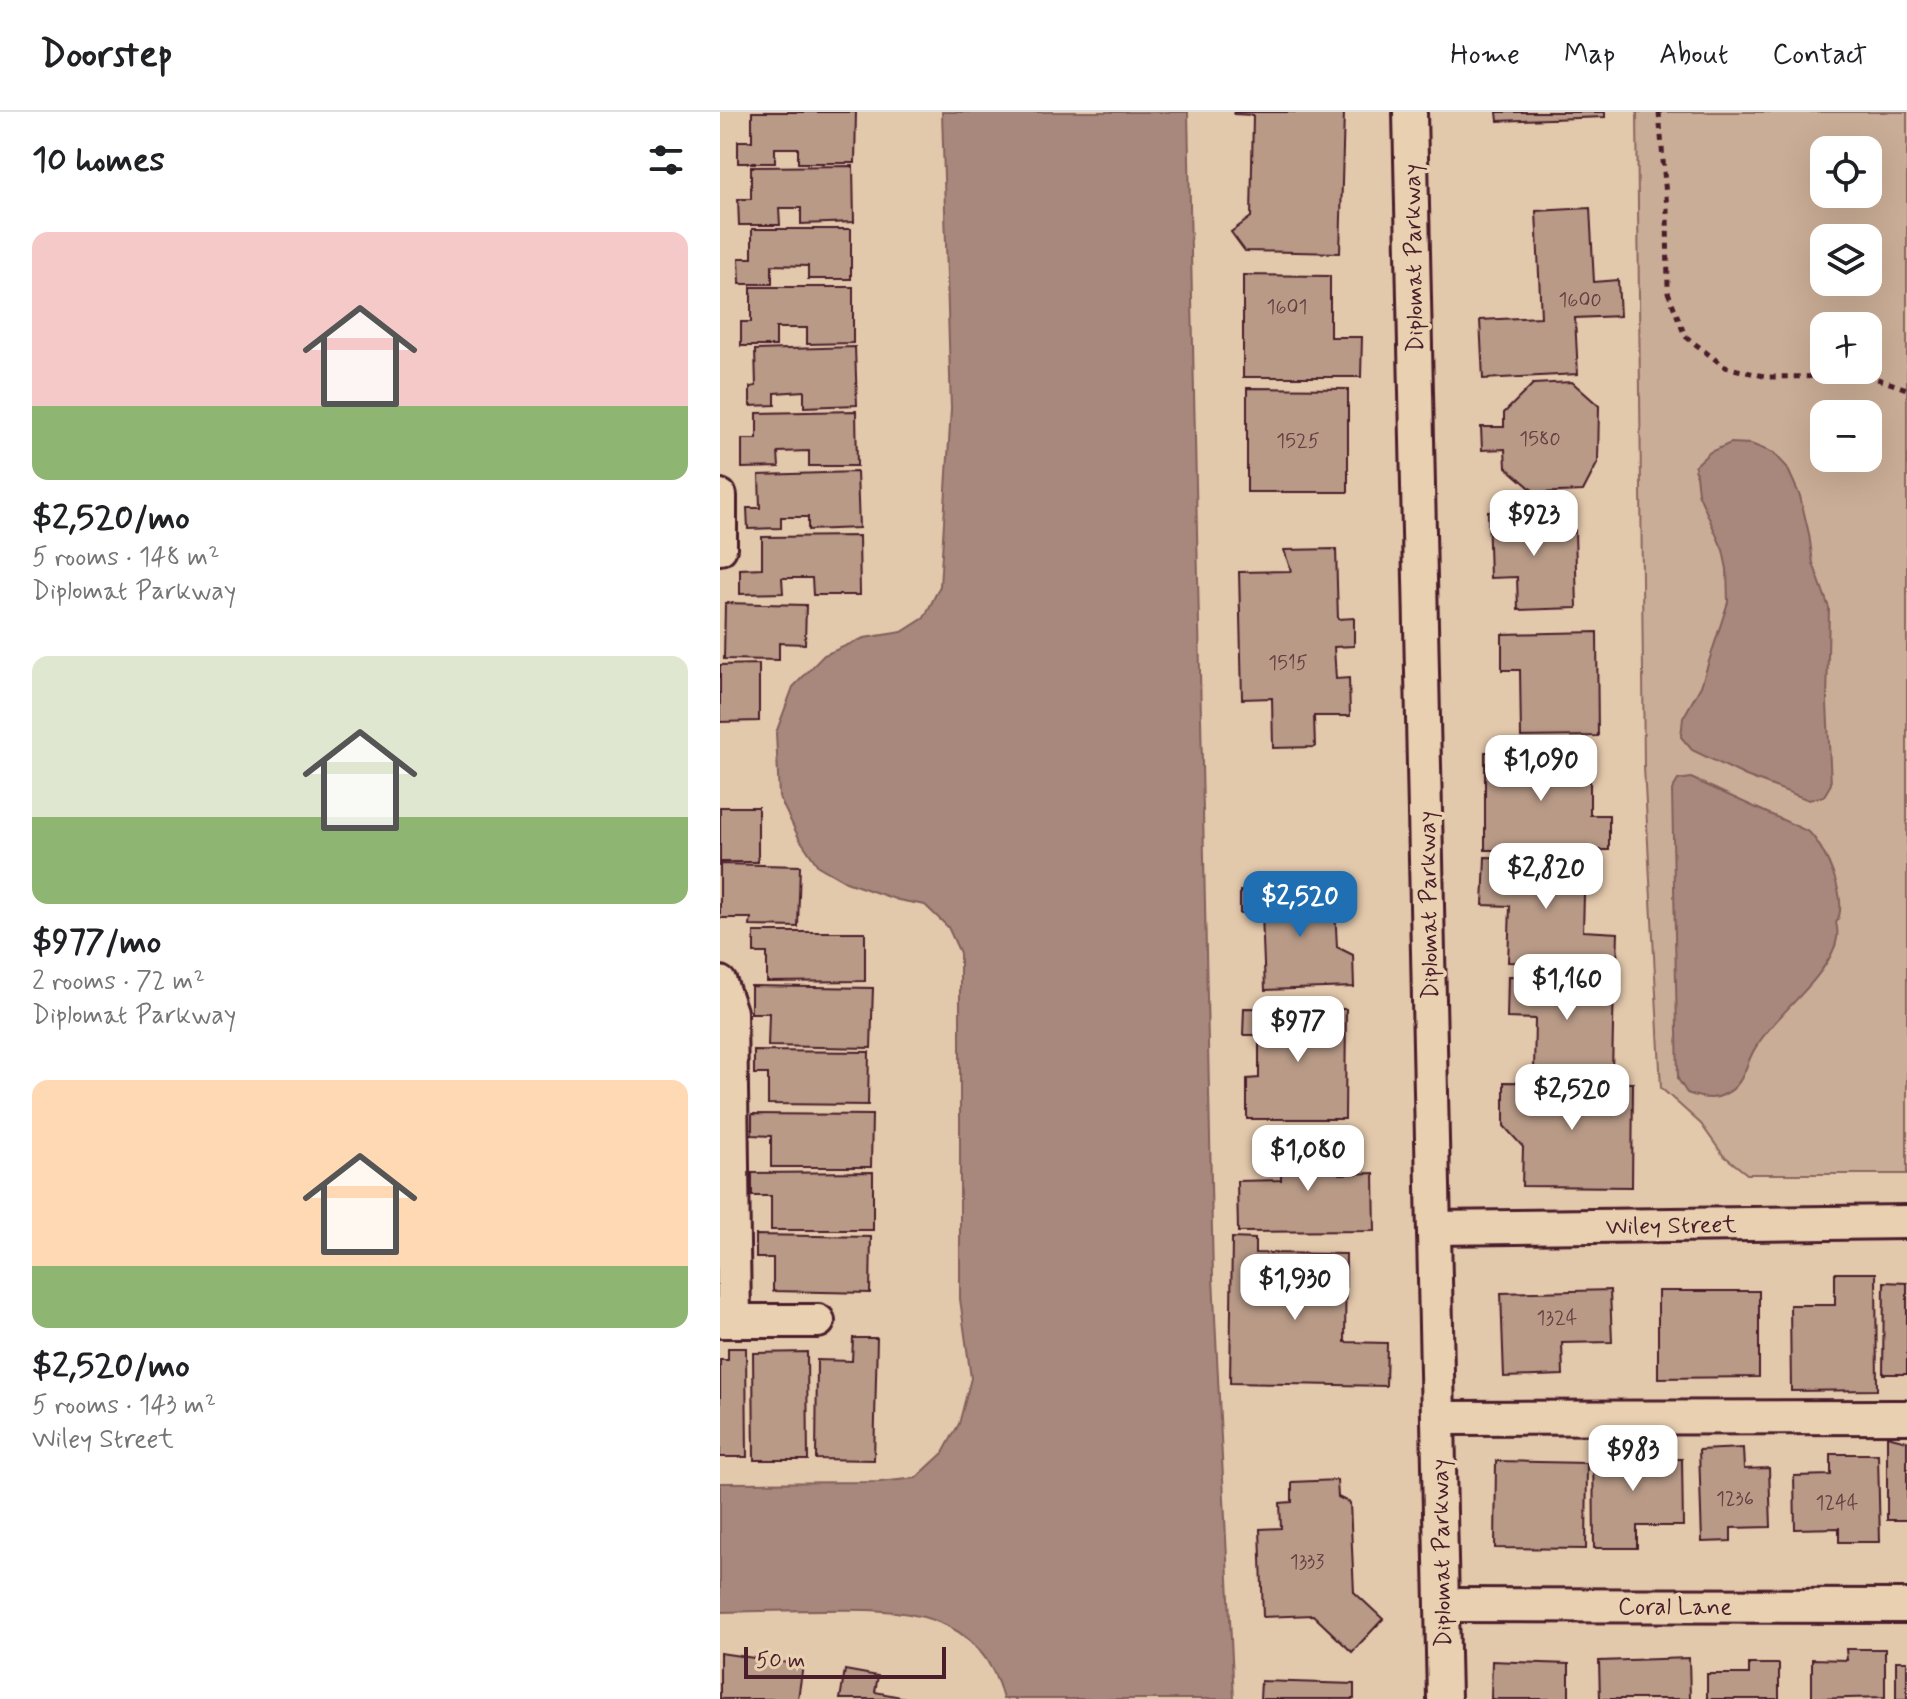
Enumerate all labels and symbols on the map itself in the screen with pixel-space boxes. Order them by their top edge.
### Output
street label: Diplomat Parkway [1397,163,1432,353]
house number: 1600 [1558,287,1602,314]
house number: 1601 [1267,294,1307,321]
house number: 1580 [1519,426,1561,453]
house number: 1525 [1276,428,1320,455]
pin: $923 [1487,490,1581,558]
house number: 1515 [1268,650,1308,677]
pin: $1,090 [1476,735,1606,803]
street label: Diplomat Parkway [1412,810,1447,1000]
pin: $2,820 [1481,843,1611,911]
pin: $2,520 [1235,871,1365,939]
pin: $1,160 [1502,954,1632,1022]
pin: $977 [1251,996,1345,1064]
pin: $2,520 [1507,1064,1637,1132]
pin: $1,080 [1243,1125,1373,1193]
street label: Wiley Street [1605,1210,1737,1243]
pin: $1,930 [1230,1254,1360,1322]
house number: 1324 [1537,1305,1578,1332]
pin: $983 [1586,1425,1680,1493]
street label: Diplomat Parkway [1425,1458,1460,1648]
house number: 1236 [1716,1486,1754,1513]
house number: 1244 [1816,1490,1859,1517]
house number: 1333 [1290,1549,1324,1576]
street label: Coral Lane [1618,1592,1732,1623]
scale bar [744,1643,946,1679]

